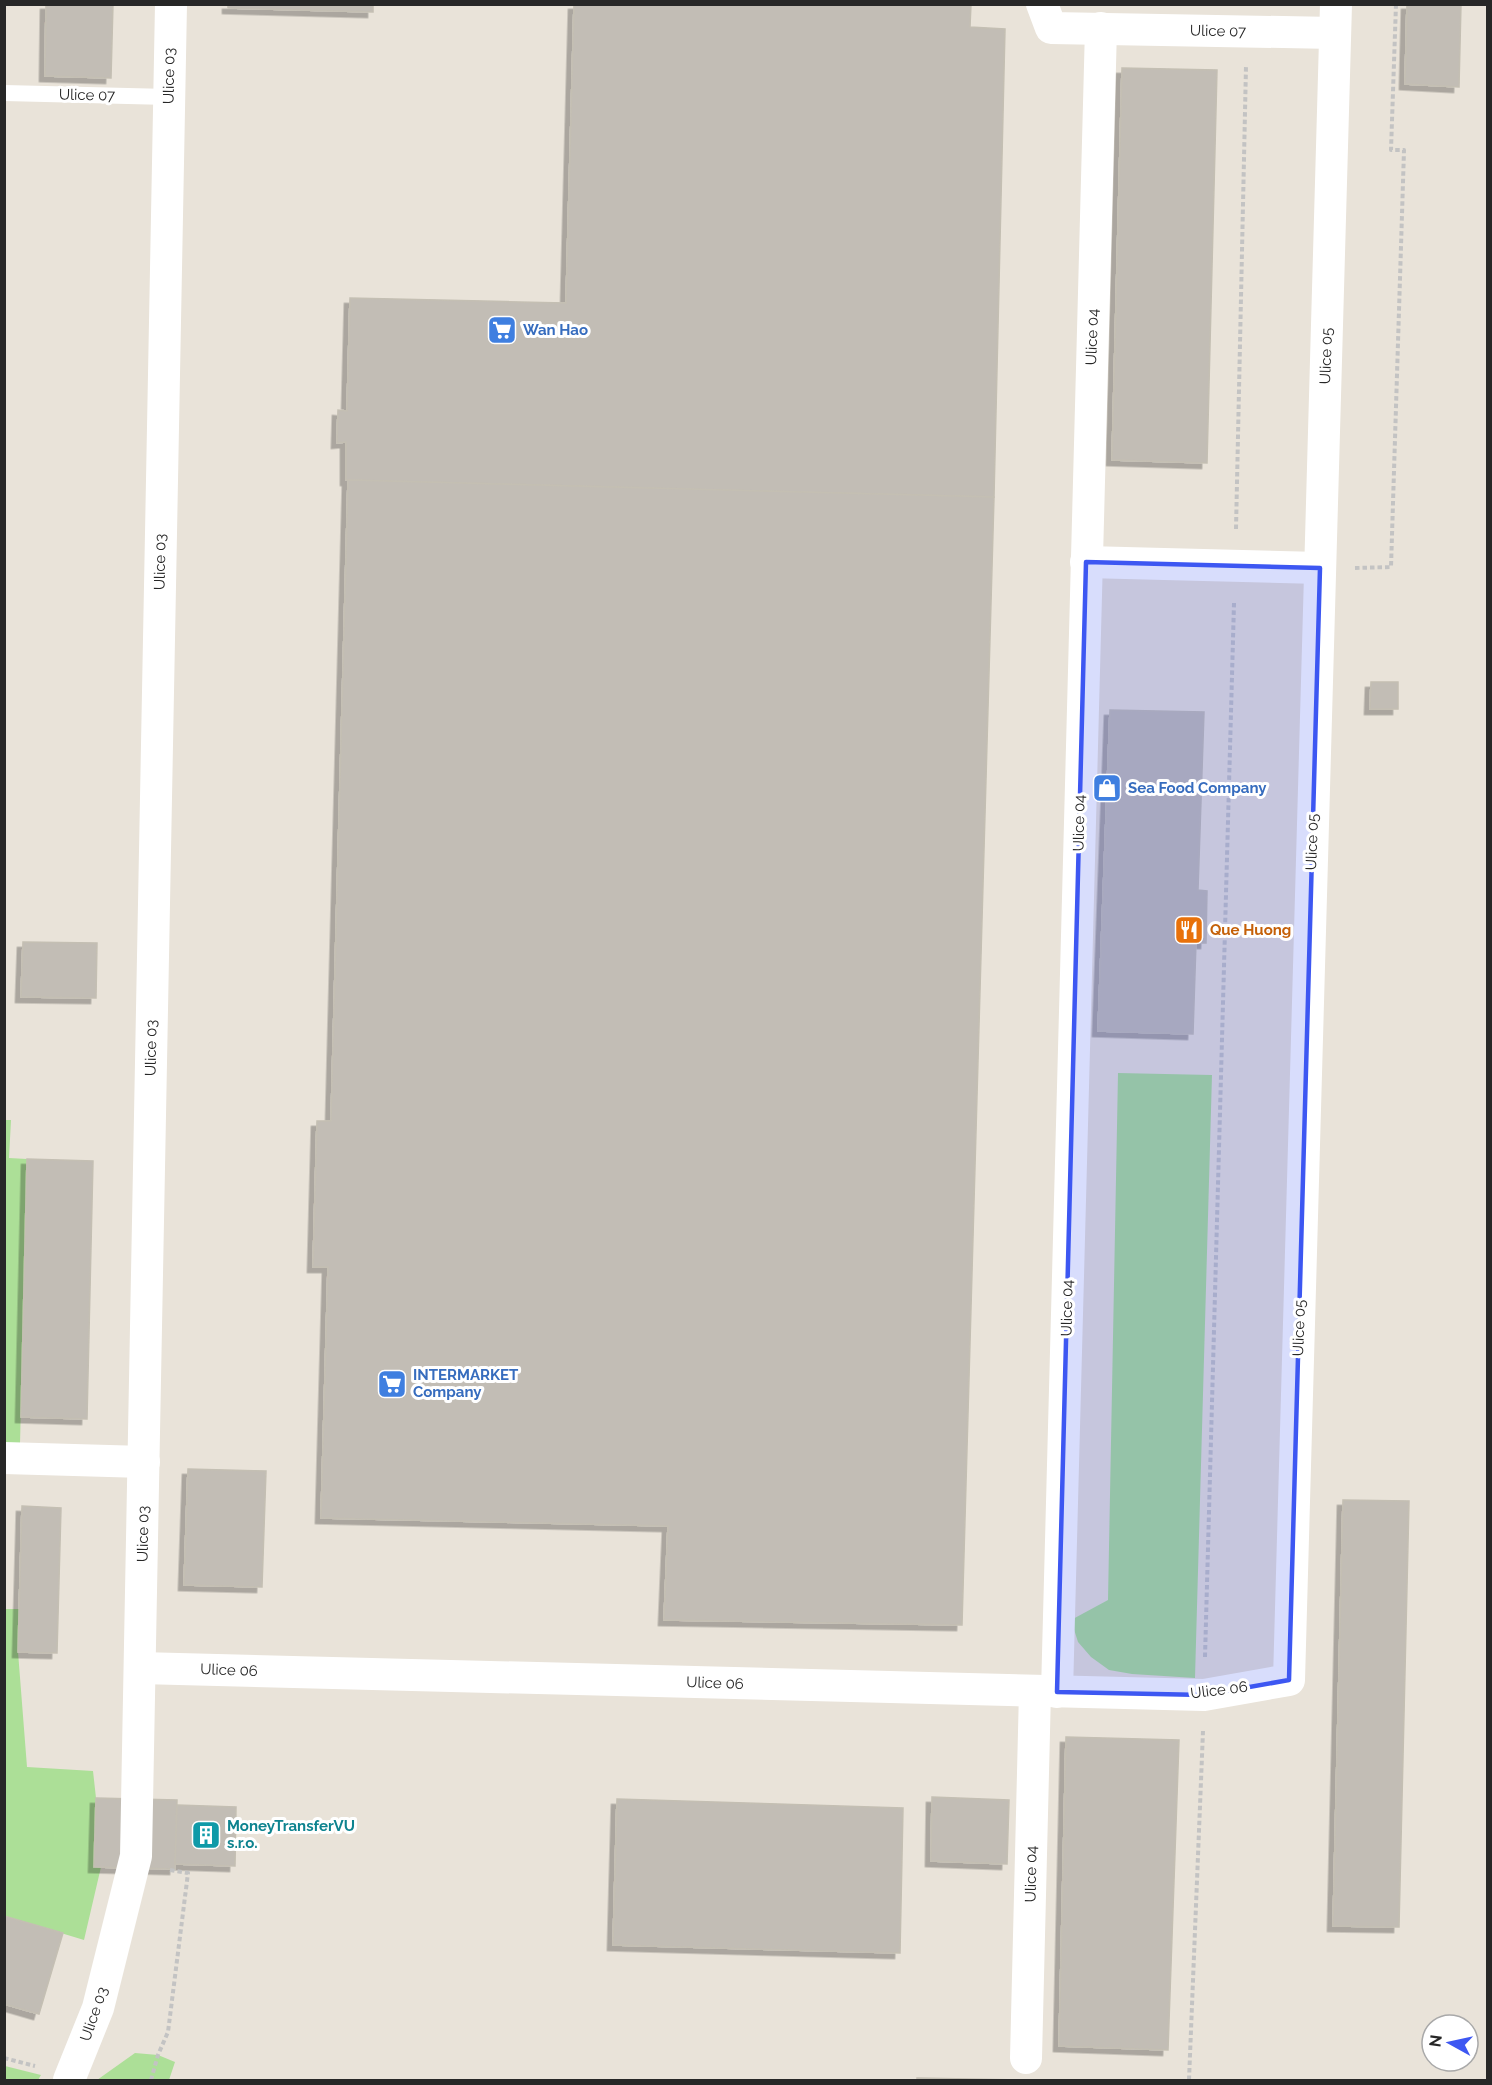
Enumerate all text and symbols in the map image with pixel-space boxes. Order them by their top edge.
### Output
street label: Ulice 07 [1190,22,1246,40]
street label: Ulice 03 [160,48,178,104]
street label: Ulice 07 [59,86,115,104]
street label: Ulice 04 [1082,308,1102,366]
supermarket icon: Wan Hao [486,314,518,346]
place label: Wan Hao [523,321,588,339]
street label: Ulice 05 [1316,327,1336,385]
street label: Ulice 03 [151,534,169,590]
shop icon: Sea Food Company [1091,772,1123,804]
place label: Sea Food Company [1128,779,1267,797]
street label: Ulice 04 [1070,794,1088,852]
street label: Ulice 05 [1302,813,1322,871]
restaurant icon: Que Huong [1173,914,1205,946]
place label: Que Huong [1210,921,1291,939]
street label: Ulice 03 [142,1020,160,1076]
street label: Ulice 04 [1058,1279,1076,1337]
street label: Ulice 05 [1289,1299,1309,1357]
place label: INTERMARKET Company [413,1366,519,1401]
supermarket icon: INTERMARKET Company [376,1368,408,1400]
street label: Ulice 03 [134,1506,152,1562]
street label: Ulice 06 [200,1660,258,1680]
street label: Ulice 06 [686,1673,744,1693]
street label: Ulice 06 [1189,1678,1249,1702]
place label: MoneyTransferVU s.r.o. [227,1817,355,1852]
building icon: MoneyTransferVU s.r.o. [190,1819,222,1851]
street label: Ulice 04 [1022,1845,1040,1903]
street label: Ulice 03 [76,1984,112,2044]
north arrow [1420,2013,1480,2073]
text: N [1425,2034,1446,2048]

